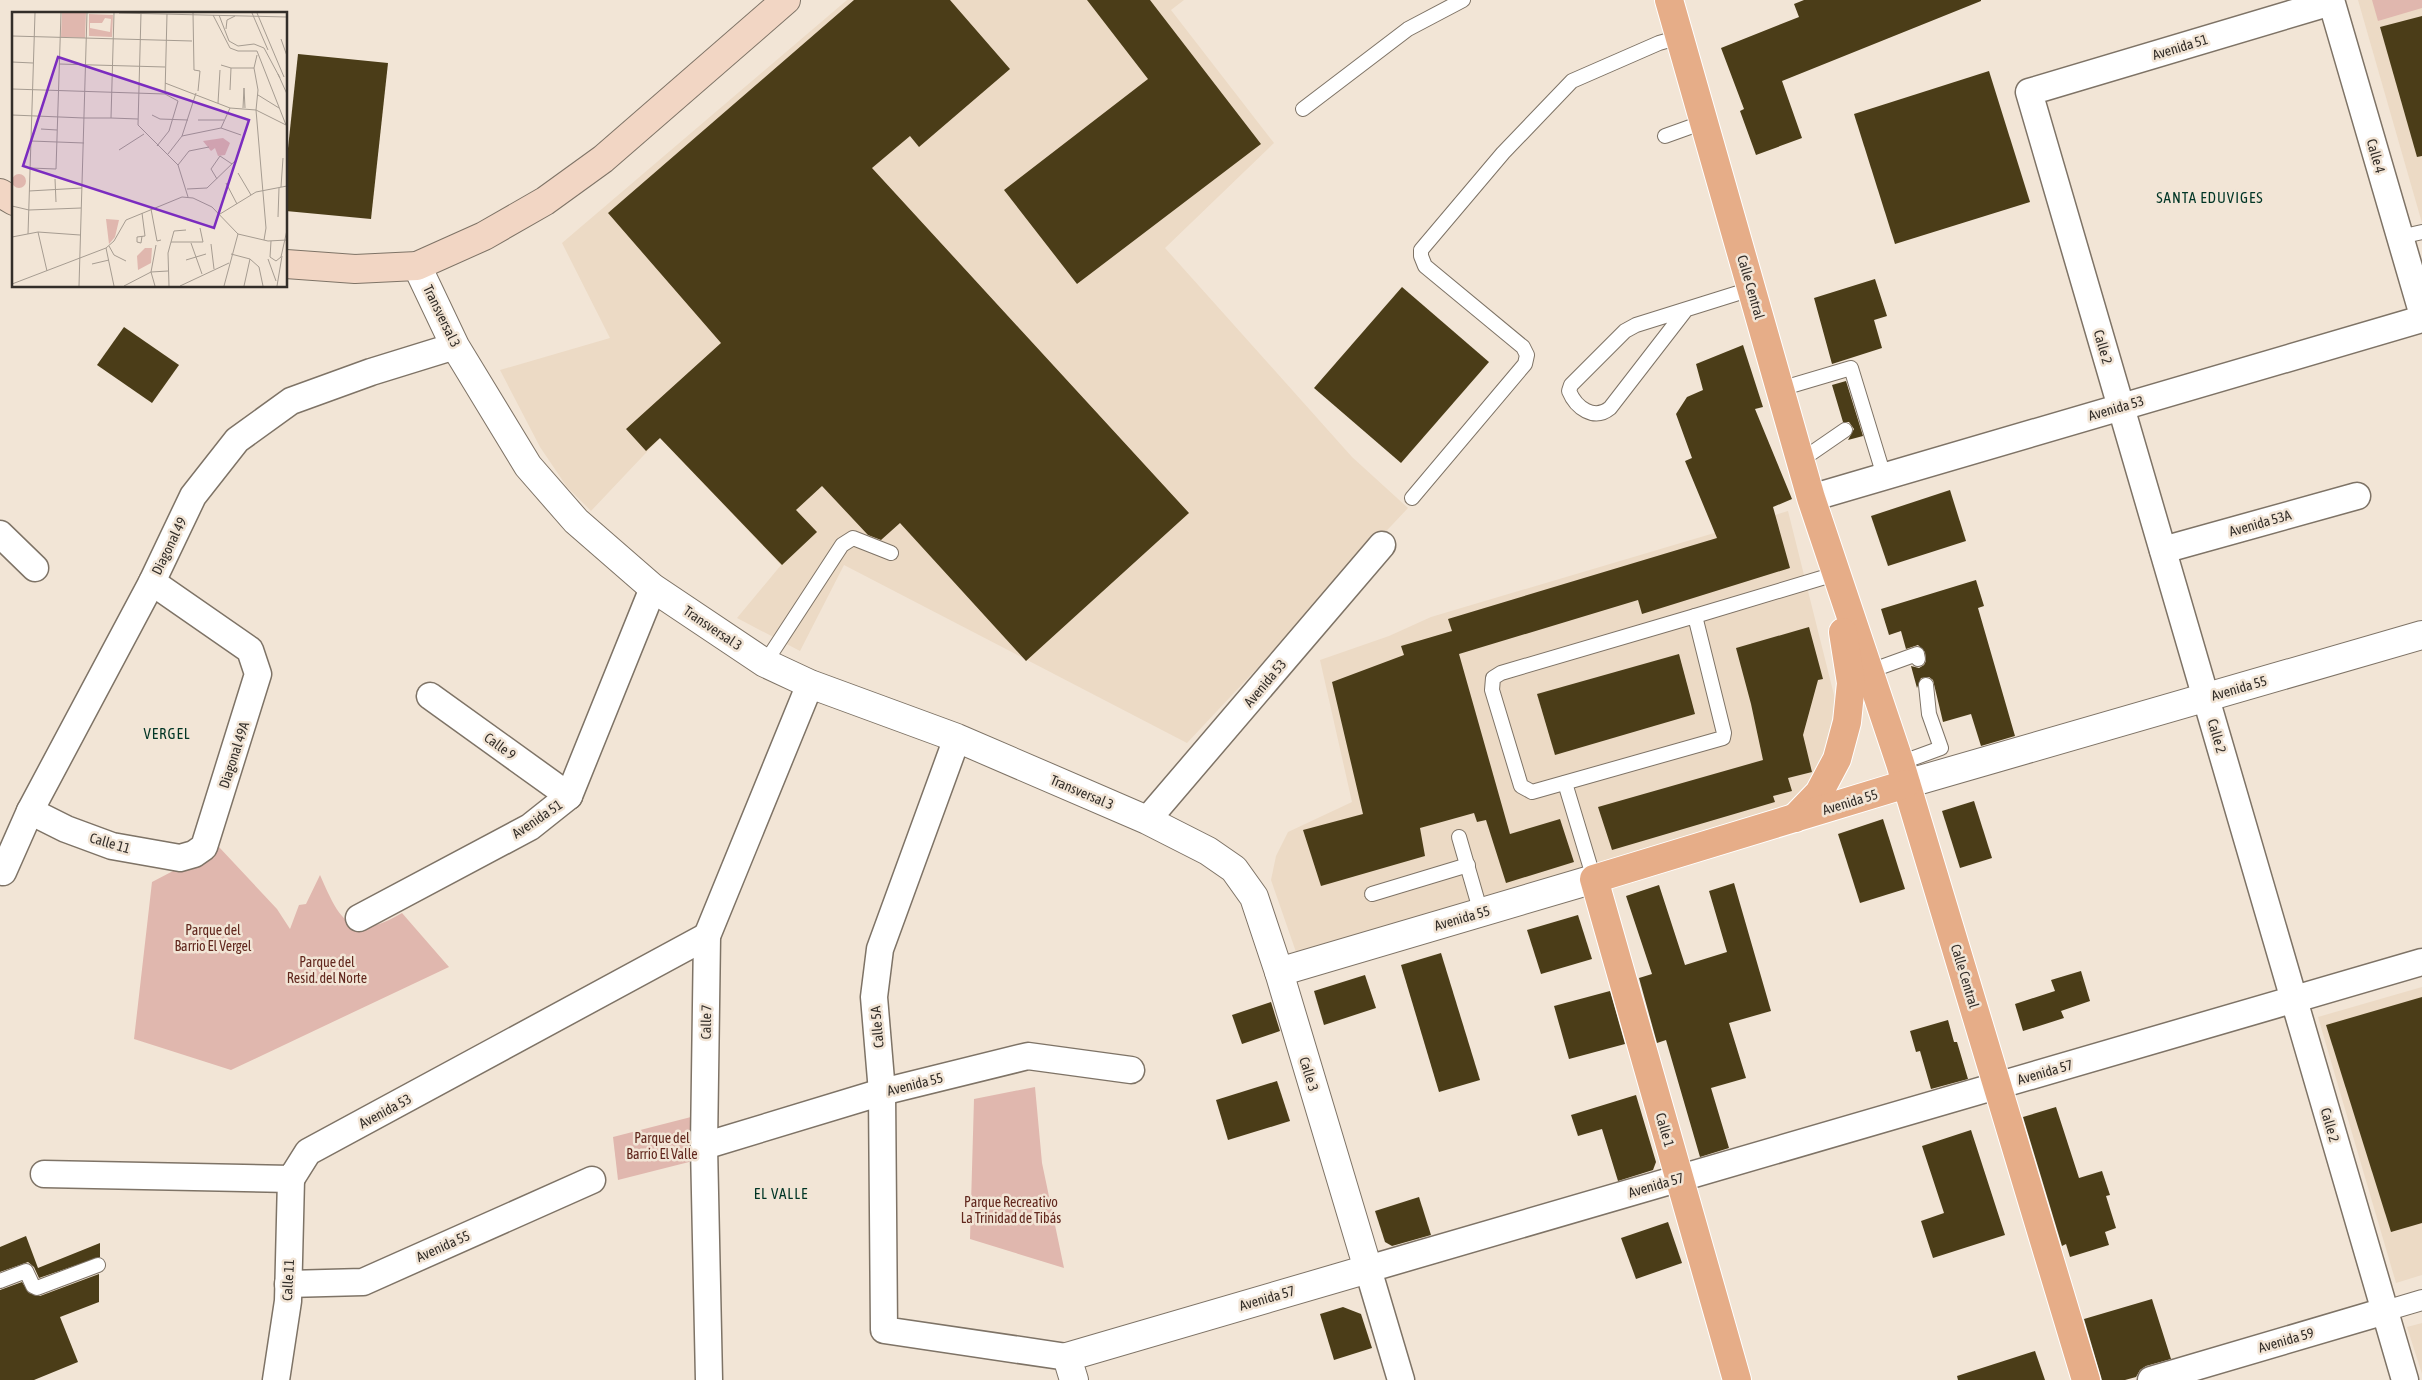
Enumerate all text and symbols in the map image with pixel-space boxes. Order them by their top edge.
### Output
inset map [12,12,288,288]
street label: Avenida 51 [2150,31,2210,63]
street label: Calle 4 [2363,137,2389,175]
district label: SANTA EDUVIGES [2156,189,2264,206]
street label: Calle Central [1734,253,1768,321]
street label: Transversal 3 [420,282,464,350]
street label: Calle 2 [2090,328,2116,366]
street label: Avenida 53 [2086,392,2146,424]
street label: Avenida 53A [2227,506,2293,540]
street label: Diagonal 49 [148,515,190,577]
street label: Transversal 3 [681,603,745,653]
street label: Avenida 53 [1241,656,1289,710]
street label: Avenida 55 [2209,672,2269,704]
street label: Calle 2 [2204,717,2230,755]
street label: Diagonal 49A [216,720,252,790]
district label: VERGEL [143,725,191,742]
street label: Calle 9 [481,729,519,763]
street label: Transversal 3 [1048,772,1116,812]
street label: Avenida 55 [1820,786,1880,818]
street label: Avenida 51 [509,796,565,842]
street label: Calle 11 [88,830,132,856]
street label: Avenida 55 [1432,902,1492,934]
park label: Parque del Barrio El Vergel [174,922,252,954]
street label: Calle Central [1948,942,1982,1010]
park label: Parque del Resid. del Norte [287,954,367,986]
street label: Calle 7 [698,1004,714,1040]
street label: Calle 5A [867,1005,887,1049]
street label: Calle 3 [1296,1055,1322,1093]
street label: Avenida 57 [2015,1056,2075,1088]
street label: Avenida 55 [885,1069,945,1099]
street label: Avenida 53 [356,1091,414,1131]
street label: Calle 2 [2317,1106,2343,1144]
street label: Calle 1 [1652,1111,1678,1149]
park label: Parque del Barrio El Valle [626,1130,698,1162]
street label: Avenida 57 [1626,1169,1686,1201]
district label: EL VALLE [754,1185,808,1202]
park label: Parque Recreativo La Trinidad de Tibás [961,1194,1061,1226]
street label: Avenida 55 [414,1227,472,1265]
street label: Calle 11 [279,1259,297,1301]
street label: Avenida 57 [1237,1282,1297,1314]
street label: Avenida 59 [2256,1324,2316,1356]

